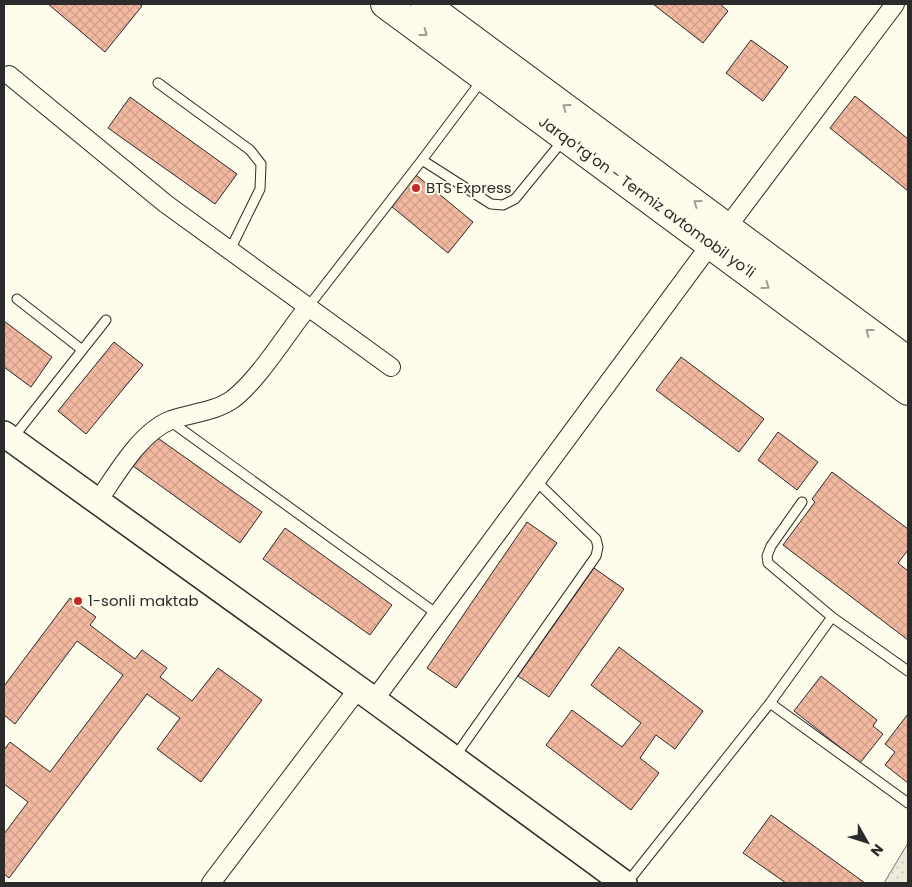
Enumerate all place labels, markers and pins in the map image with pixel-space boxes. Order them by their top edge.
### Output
place label: BTS Express [426,177,512,198]
marker: BTS Express [410,182,422,194]
place label: 1-sonli maktab [88,590,199,611]
marker: 1-sonli maktab [72,595,84,607]

